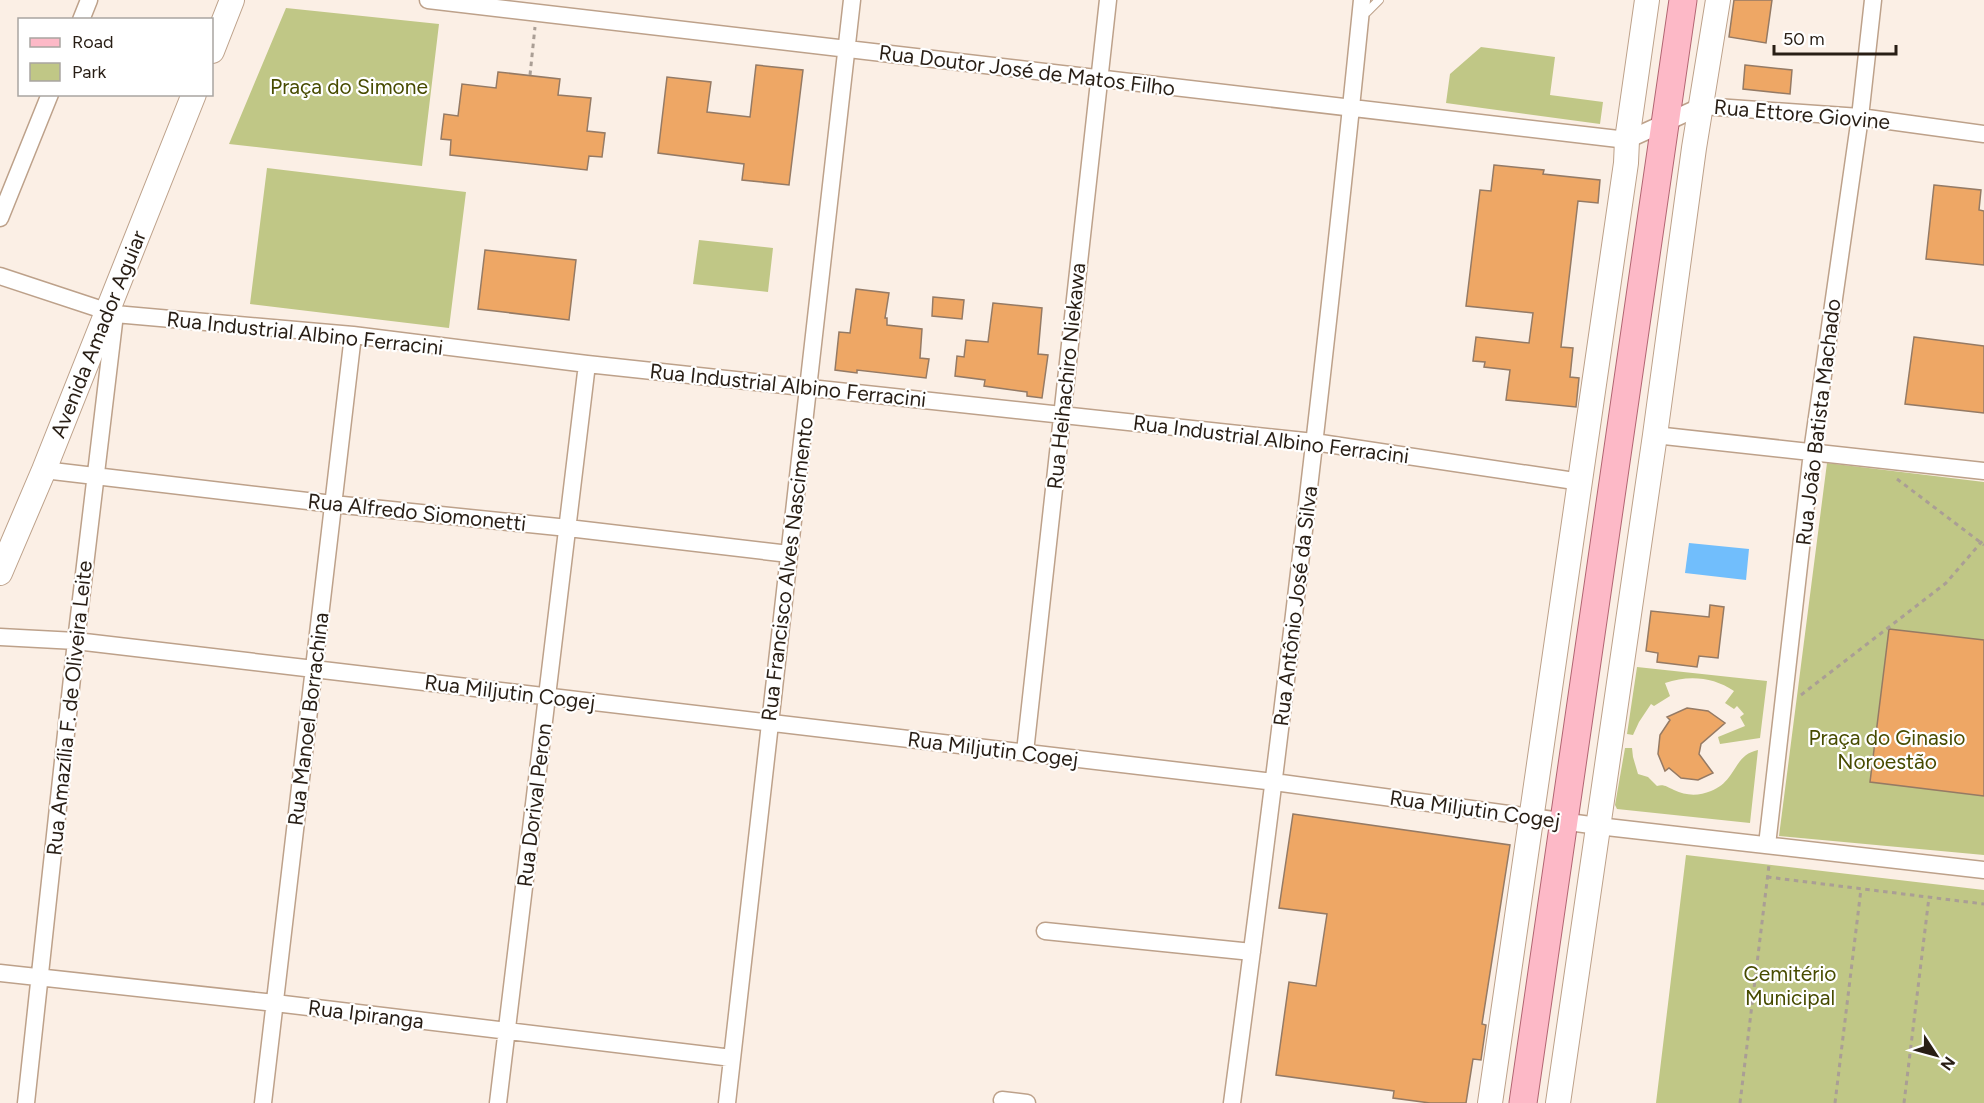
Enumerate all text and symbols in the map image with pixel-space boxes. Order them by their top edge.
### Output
legend [18,18,213,96]
scale bar [1774,18,1896,56]
text: 50 m [1783,28,1825,50]
text: Road [72,31,113,53]
street label: Rua Doutor José de Matos Filho [877,39,1177,101]
text: Park [72,61,107,83]
park label: Praça do Simone [270,74,428,99]
street label: Rua Ettore Giovine [1713,94,1891,134]
street label: Avenida Amador Aguiar [45,227,151,441]
street label: Rua Heihachiro Niekawa [1042,261,1090,491]
street label: Rua João Batista Machado [1790,297,1846,547]
street label: Rua Industrial Albino Ferracini [165,306,445,360]
street label: Rua Industrial Albino Ferracini [648,358,928,412]
street label: Rua Industrial Albino Ferracini [1132,410,1410,468]
street label: Rua Francisco Alves Nascimento [756,415,818,723]
street label: Rua Antônio José da Silva [1268,484,1322,728]
street label: Rua Alfredo Siomonetti [307,488,527,536]
street label: Rua Amazília F. de Oliveira Leite [41,559,97,857]
street label: Rua Manoel Borrachina [283,611,333,827]
street label: Rua Miljutin Cogej [423,669,597,715]
street label: Rua Dorival Peron [512,722,556,888]
park label: Praça do Ginasio Noroestão [1809,725,1965,774]
street label: Rua Miljutin Cogej [906,726,1080,772]
street label: Rua Miljutin Cogej [1388,785,1562,833]
park label: Cemitério Municipal [1744,961,1836,1010]
street label: Rua Ipiranga [307,995,425,1033]
north arrow [1906,1025,1966,1085]
text: N [1936,1053,1959,1074]

